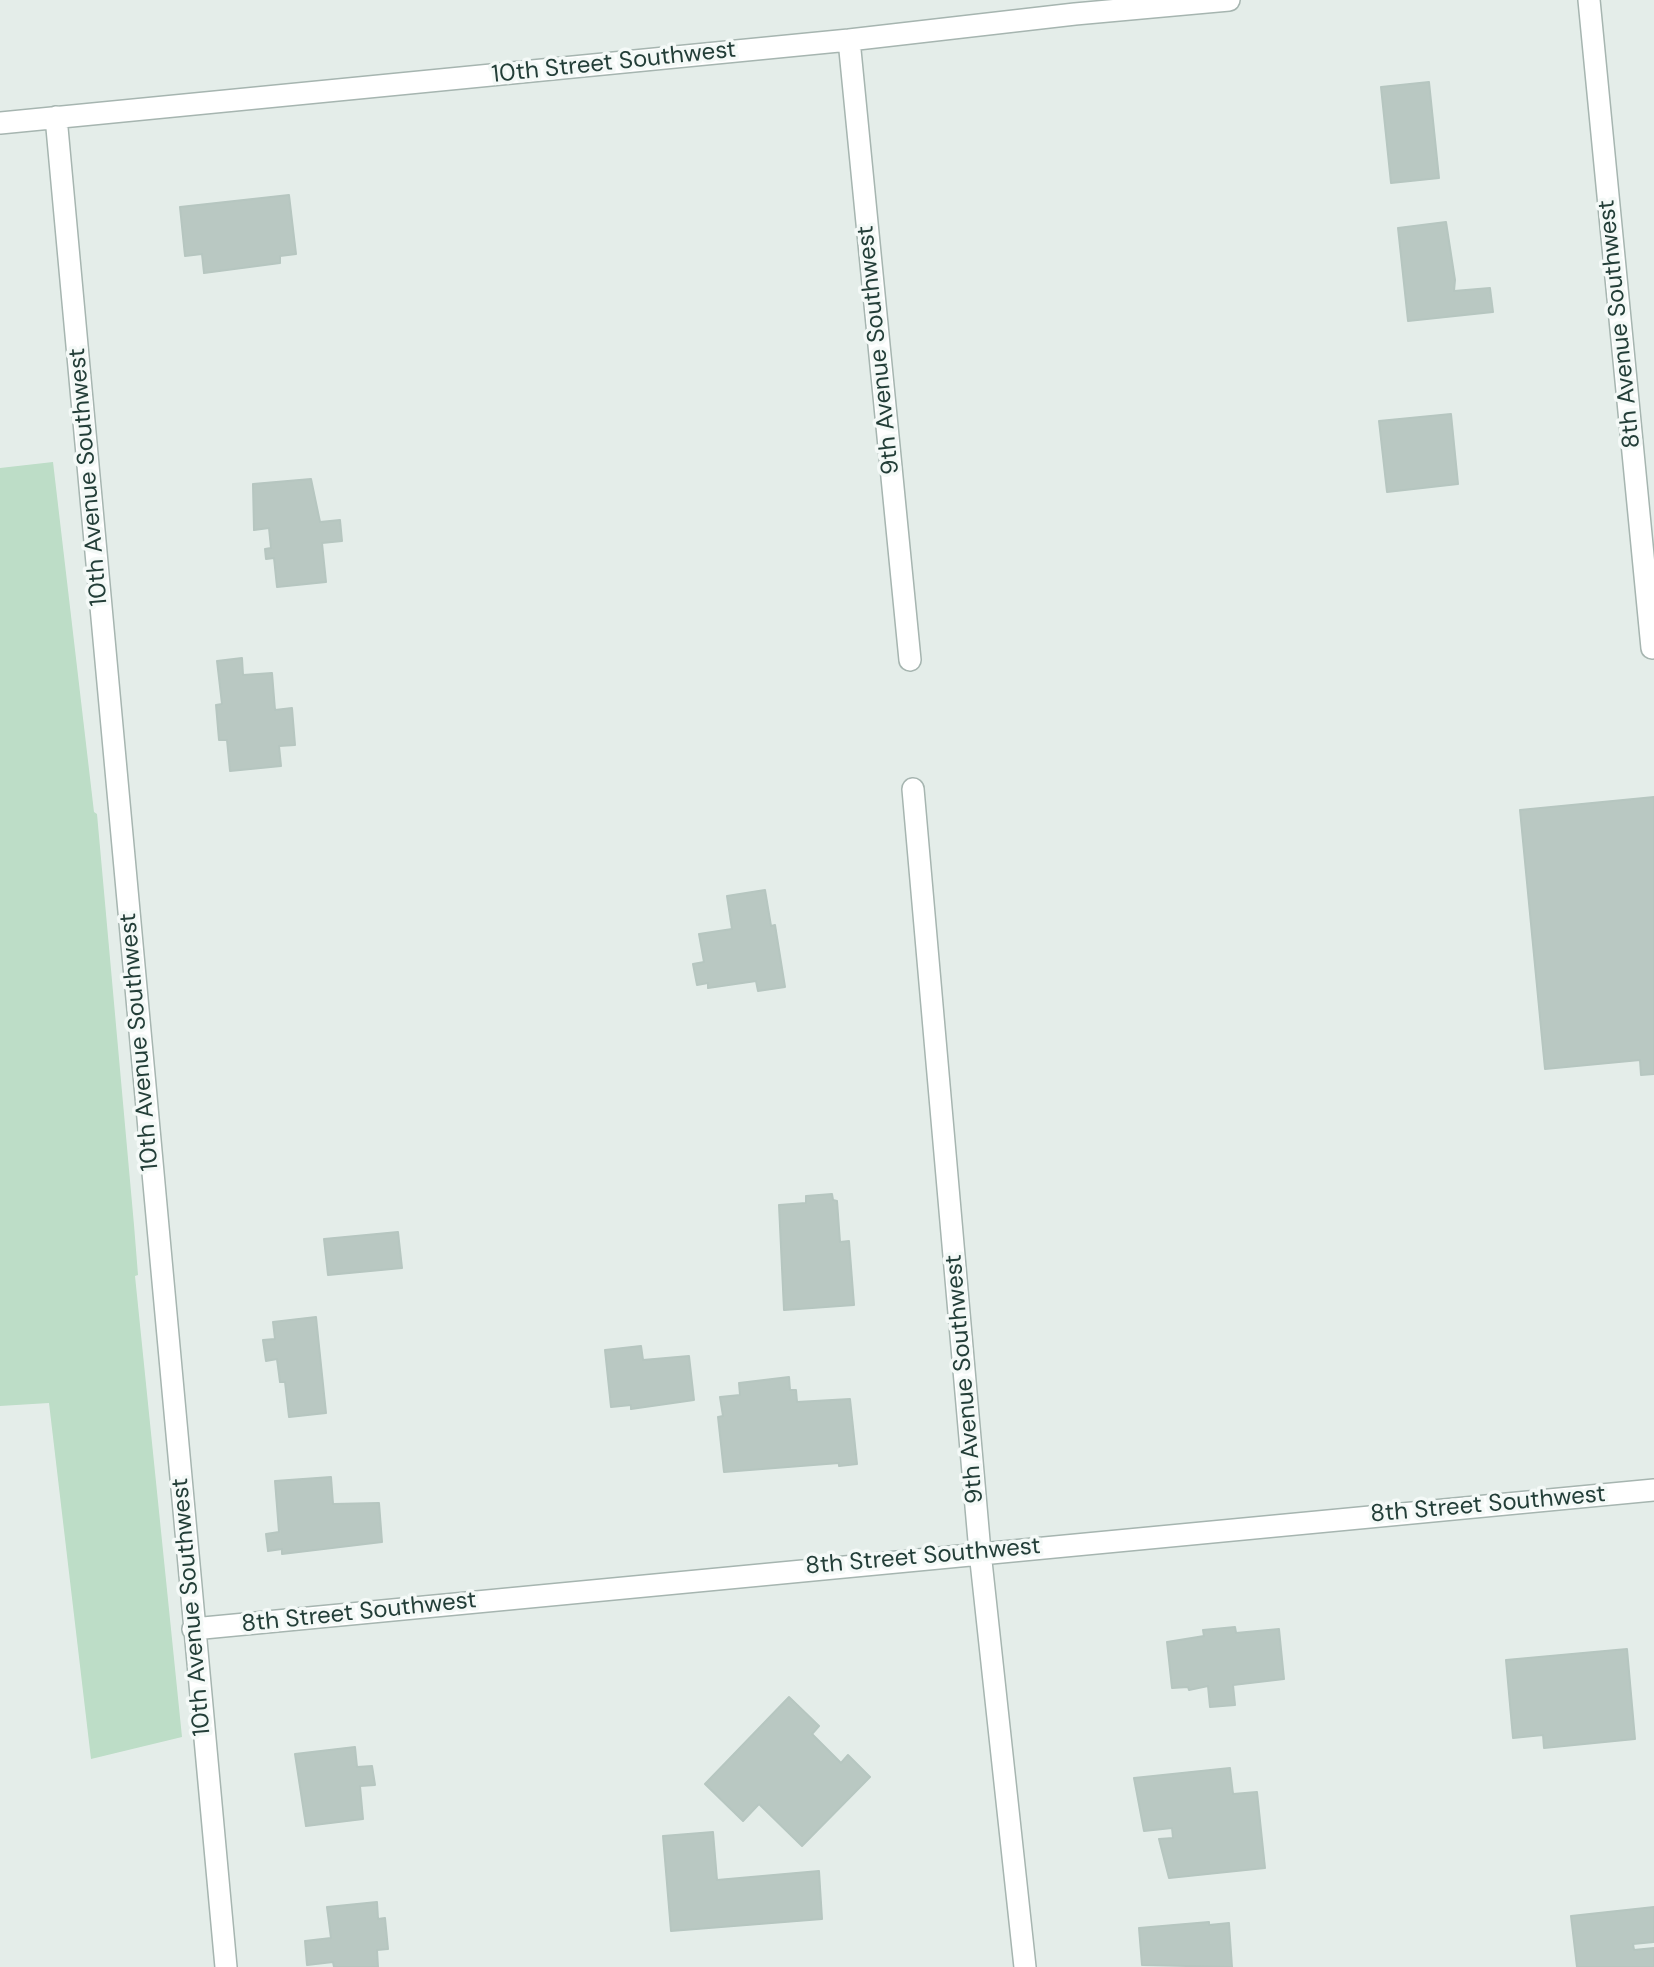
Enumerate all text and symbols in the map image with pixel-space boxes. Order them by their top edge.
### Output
street label: 10th Street Southwest [490,36,738,90]
street label: 8th Avenue Southwest [1593,198,1647,450]
street label: 9th Avenue Southwest [852,224,906,476]
street label: 10th Avenue Southwest [63,347,115,607]
street label: 10th Avenue Southwest [114,912,166,1172]
street label: 9th Avenue Southwest [940,1253,990,1505]
street label: 10th Avenue Southwest [166,1477,218,1737]
street label: 8th Street Southwest [1369,1480,1607,1530]
street label: 8th Street Southwest [804,1532,1042,1582]
street label: 8th Street Southwest [240,1586,478,1640]

